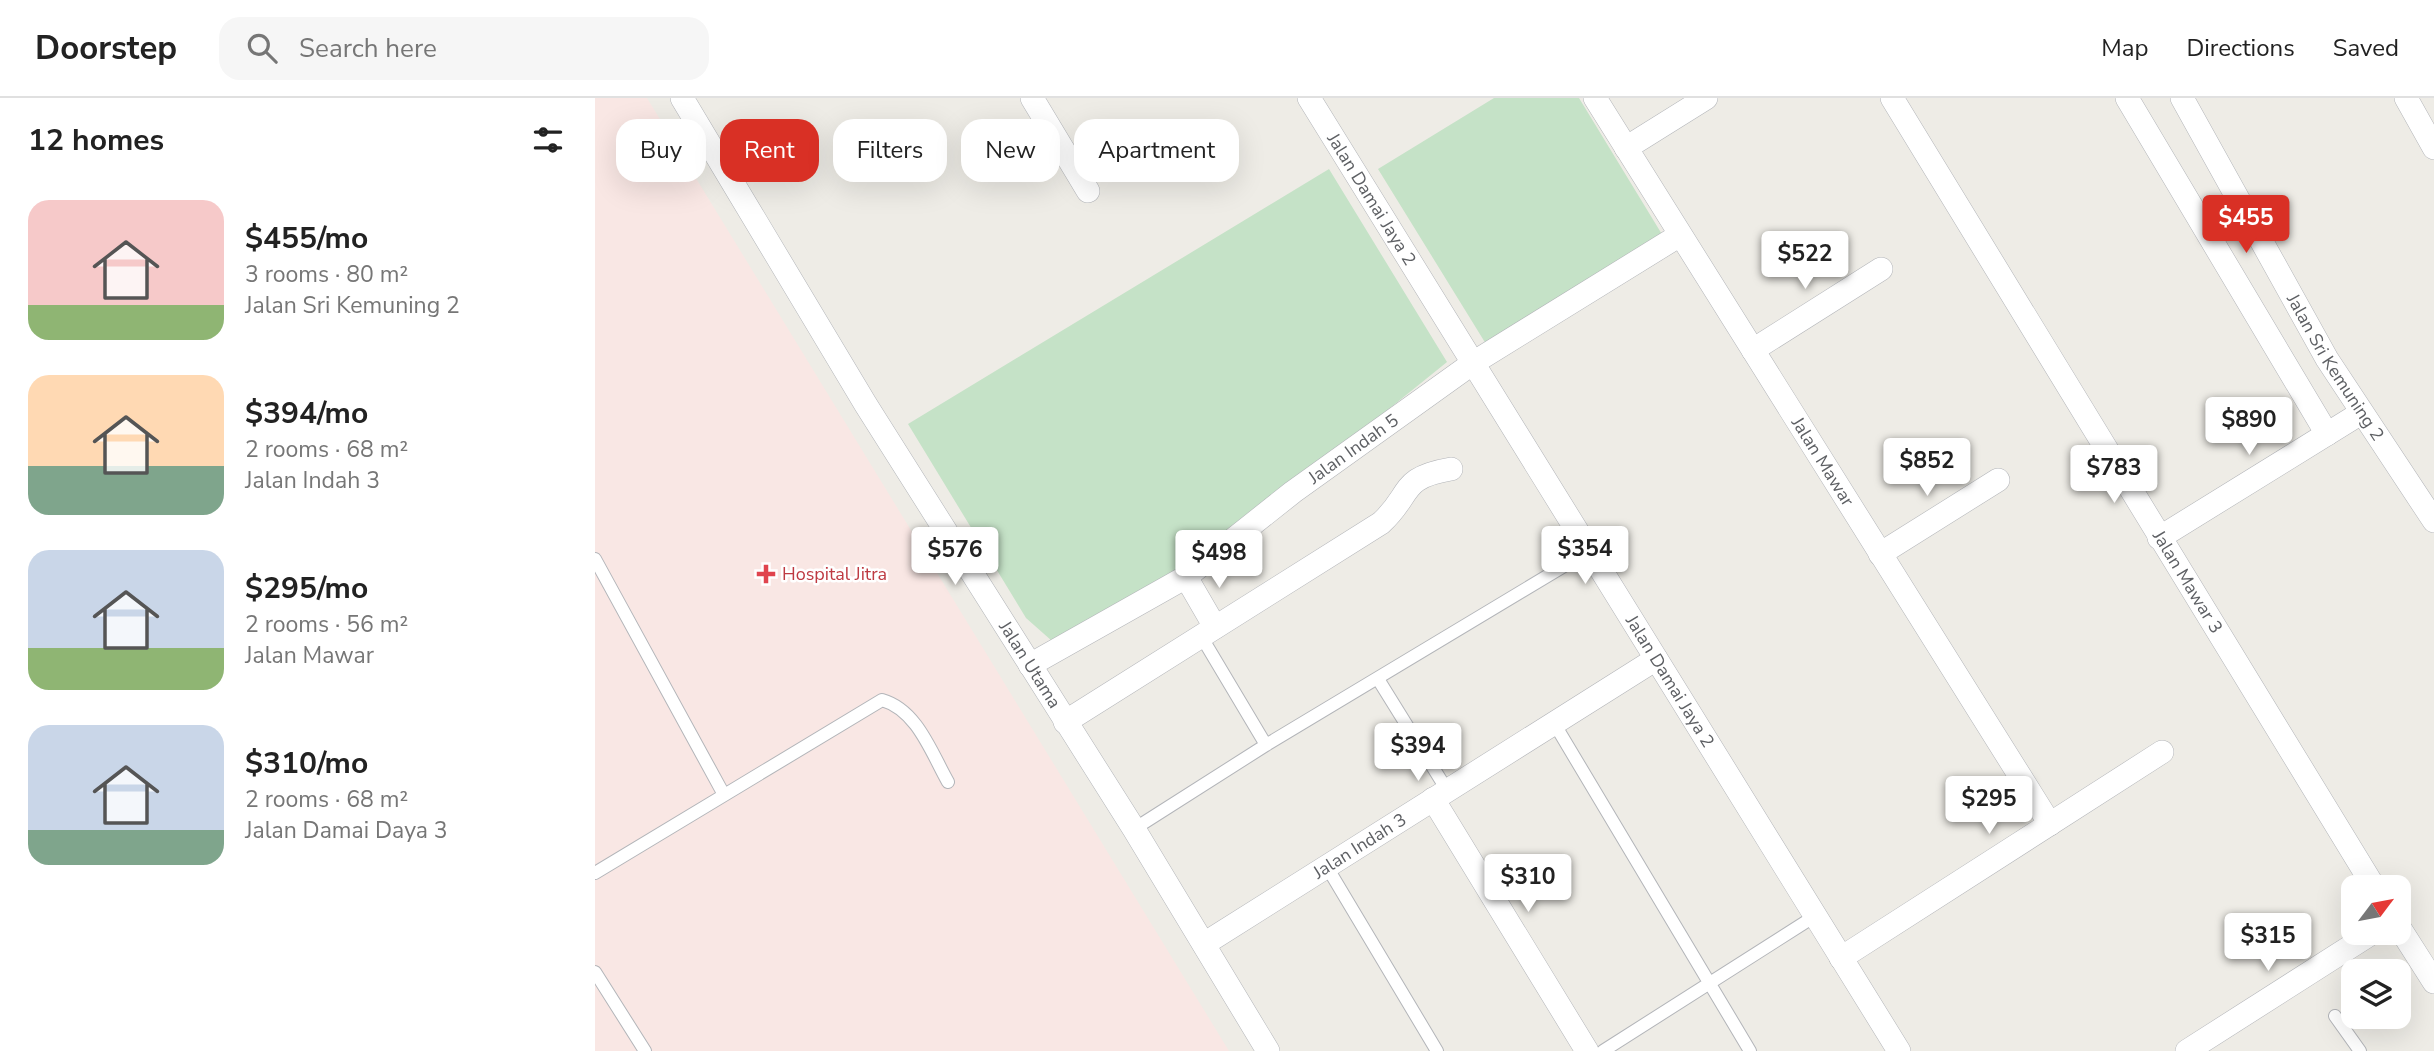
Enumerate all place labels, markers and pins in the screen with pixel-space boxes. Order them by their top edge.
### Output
pin: $455 [2205,195,2287,255]
pin: $522 [1764,232,1846,291]
pin: $890 [2208,398,2290,457]
pin: $852 [1886,438,1968,498]
pin: $783 [2073,446,2155,505]
pin: $354 [1544,526,1626,586]
pin: $576 [914,528,996,587]
pin: $498 [1178,531,1260,590]
place label: Hospital Jitra [782,562,887,586]
marker: Hospital Jitra [756,564,776,584]
pin: $394 [1377,724,1459,783]
pin: $295 [1948,776,2030,836]
pin: $310 [1487,854,1569,914]
pin: $315 [2227,914,2309,973]

